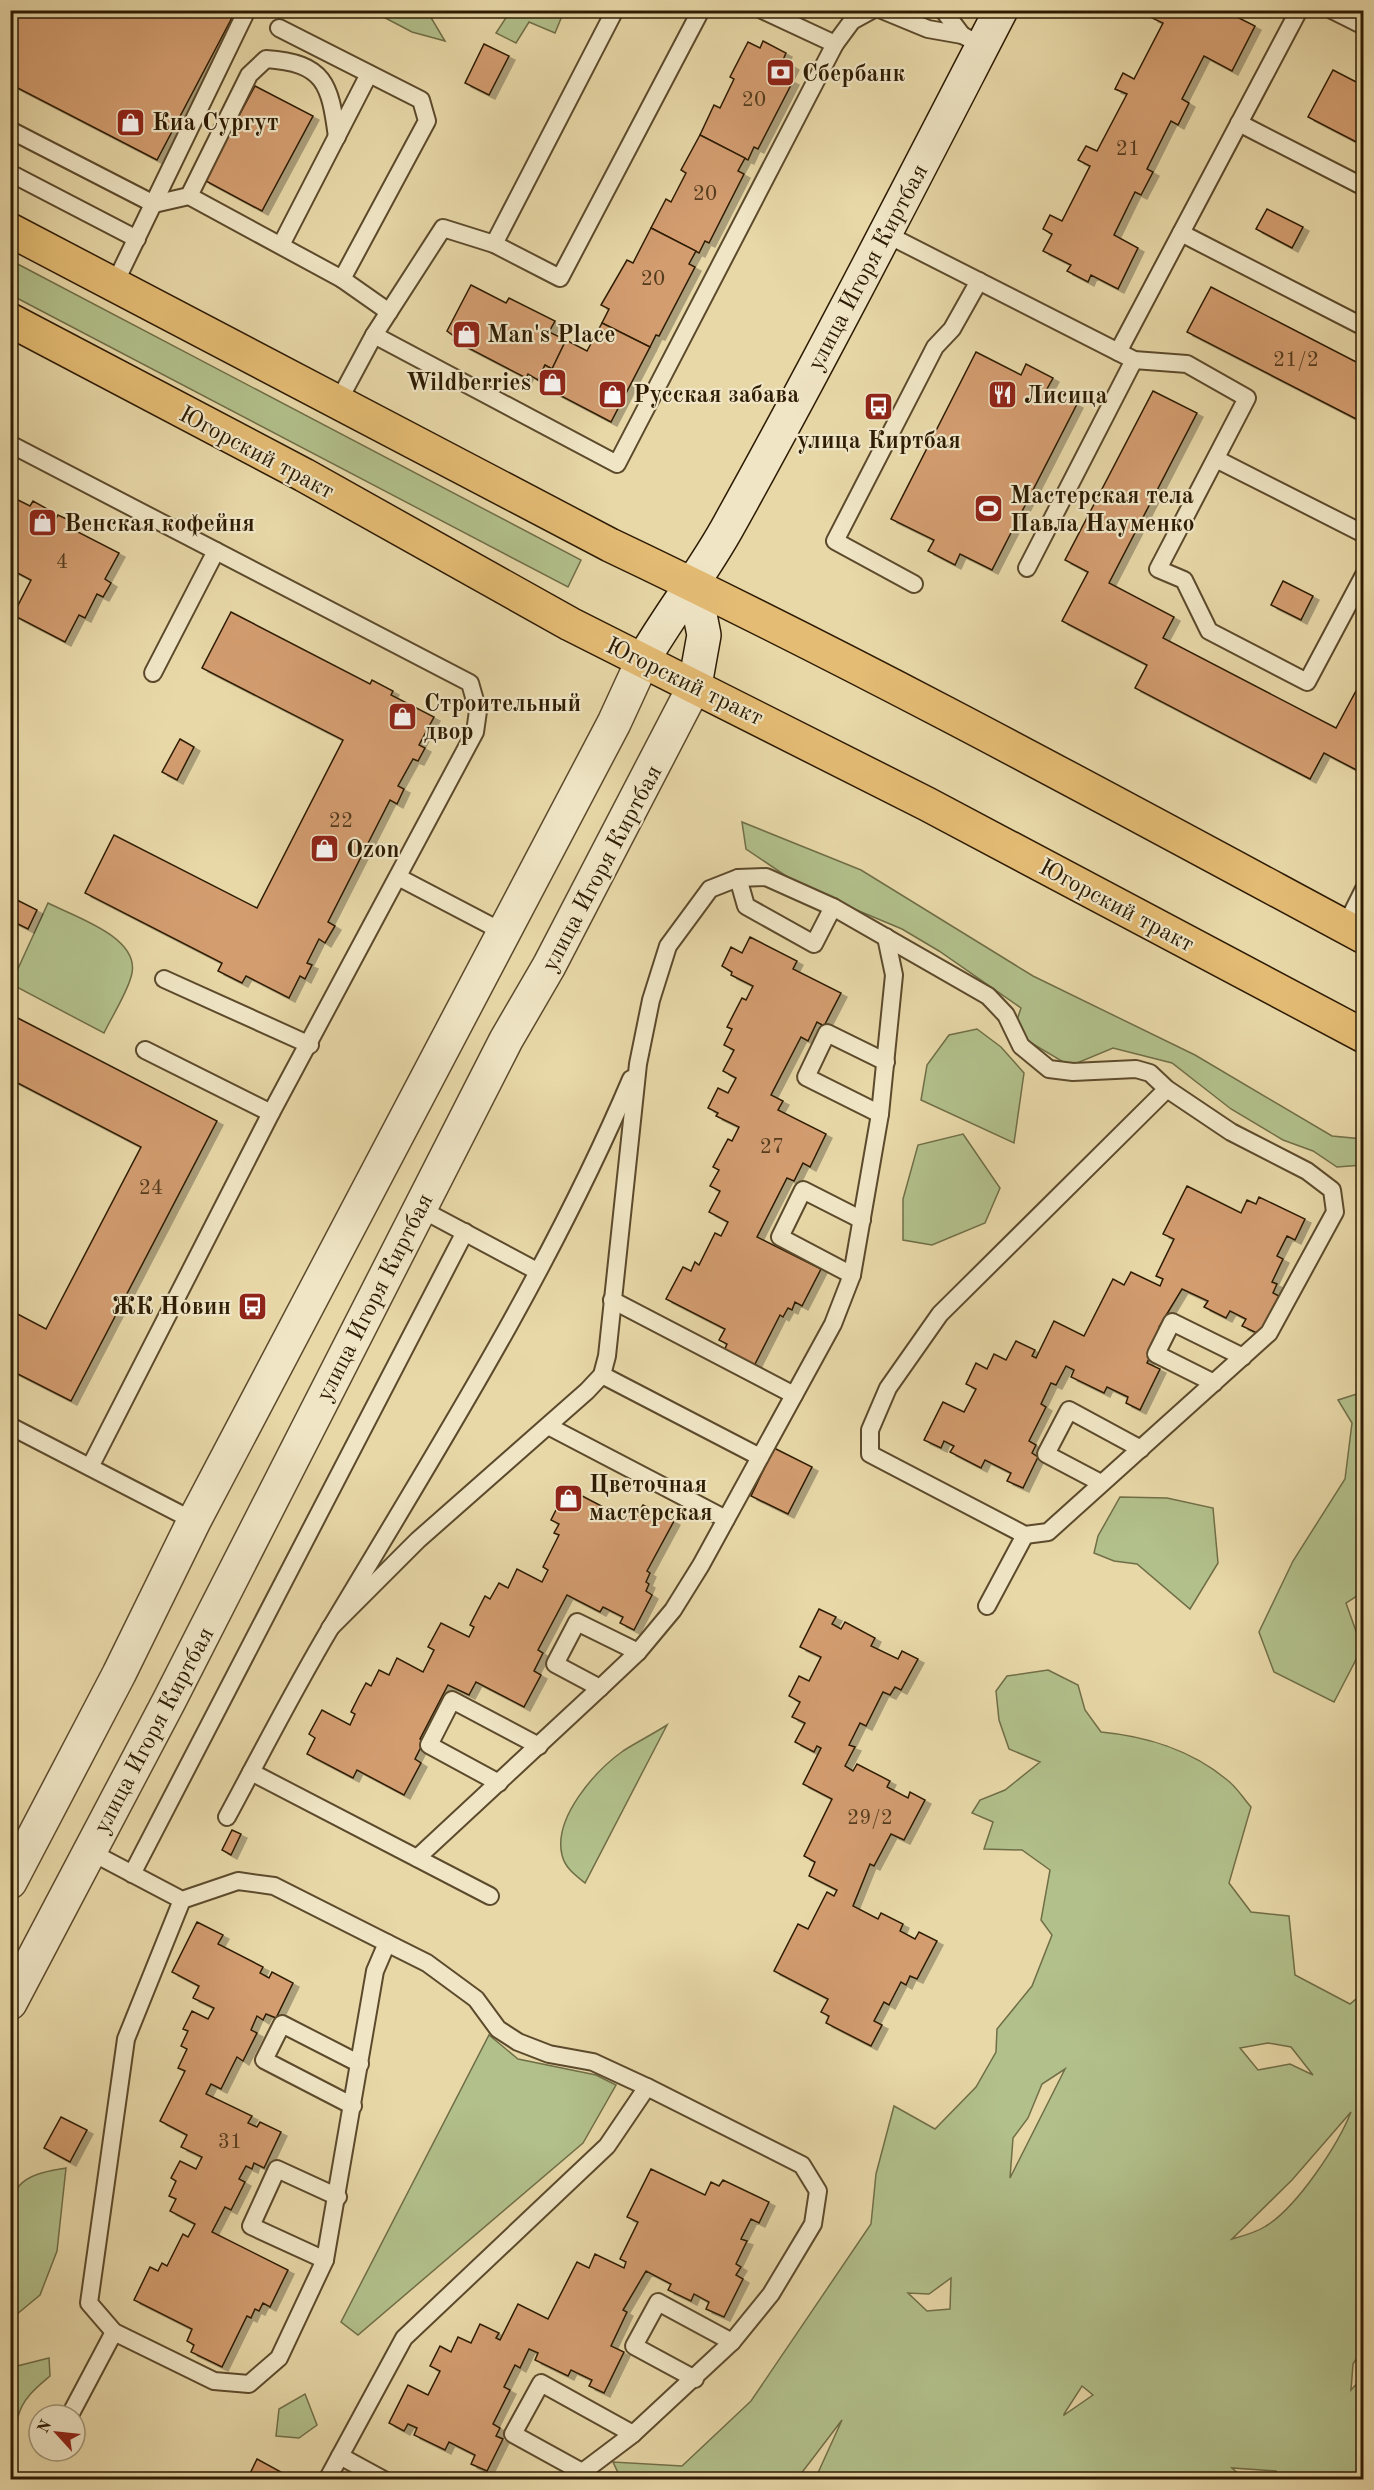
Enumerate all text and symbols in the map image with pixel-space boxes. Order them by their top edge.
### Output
bank icon: Сбербанк [765,57,797,89]
place label: Сбербанк [802,63,905,87]
house number: 20 [742,90,766,111]
shop icon: Киа Сургут [115,106,147,138]
place label: Киа Сургут [152,112,279,136]
house number: 21 [1116,139,1140,160]
street label: улица Игоря Киртбая [804,161,933,375]
house number: 20 [693,184,717,205]
house number: 20 [641,269,665,290]
shop icon: Man's Place [450,318,482,350]
place label: Man's Place [487,324,616,348]
house number: 21/2 [1273,350,1319,371]
shop icon: Wildberries [536,366,568,398]
place label: Wildberries [406,372,531,396]
shop icon: Русская забава [596,378,628,410]
restaurant icon: Лисица [987,379,1019,411]
place label: Русская забава [633,384,799,408]
place label: Лисица [1024,385,1108,409]
bus stop icon: улица Киртбая [863,391,895,423]
street label: Югорский тракт [175,403,337,505]
place label: улица Киртбая [797,430,961,454]
place label: Мастерская тела Павла Науменко [1010,485,1195,537]
sports icon: Мастерская тела Павла Науменко [973,493,1005,525]
shop icon: Венская кофейня [27,507,59,539]
place label: Венская кофейня [64,513,255,537]
house number: 4 [56,552,68,573]
street label: Югорский тракт [602,634,767,731]
place label: Строительный двор [424,693,581,745]
shop icon: Строительный двор [387,701,419,733]
street label: улица Игоря Киртбая [538,762,667,976]
house number: 22 [329,811,353,832]
shop icon: Ozon [309,833,341,865]
place label: Ozon [346,839,400,863]
street label: Югорский тракт [1035,856,1197,958]
house number: 27 [760,1137,784,1158]
house number: 24 [139,1178,163,1199]
street label: улица Игоря Киртбая [313,1190,439,1406]
bus stop icon: ЖК Новин [236,1290,268,1322]
place label: ЖК Новин [112,1296,231,1320]
place label: Цветочная мастерская [589,1474,713,1526]
shop icon: Цветочная мастерская [552,1482,584,1514]
street label: улица Игоря Киртбая [90,1624,219,1838]
house number: 29/2 [847,1808,893,1829]
house number: 31 [218,2132,242,2153]
north arrow [27,2403,87,2463]
text: N [36,2417,56,2436]

